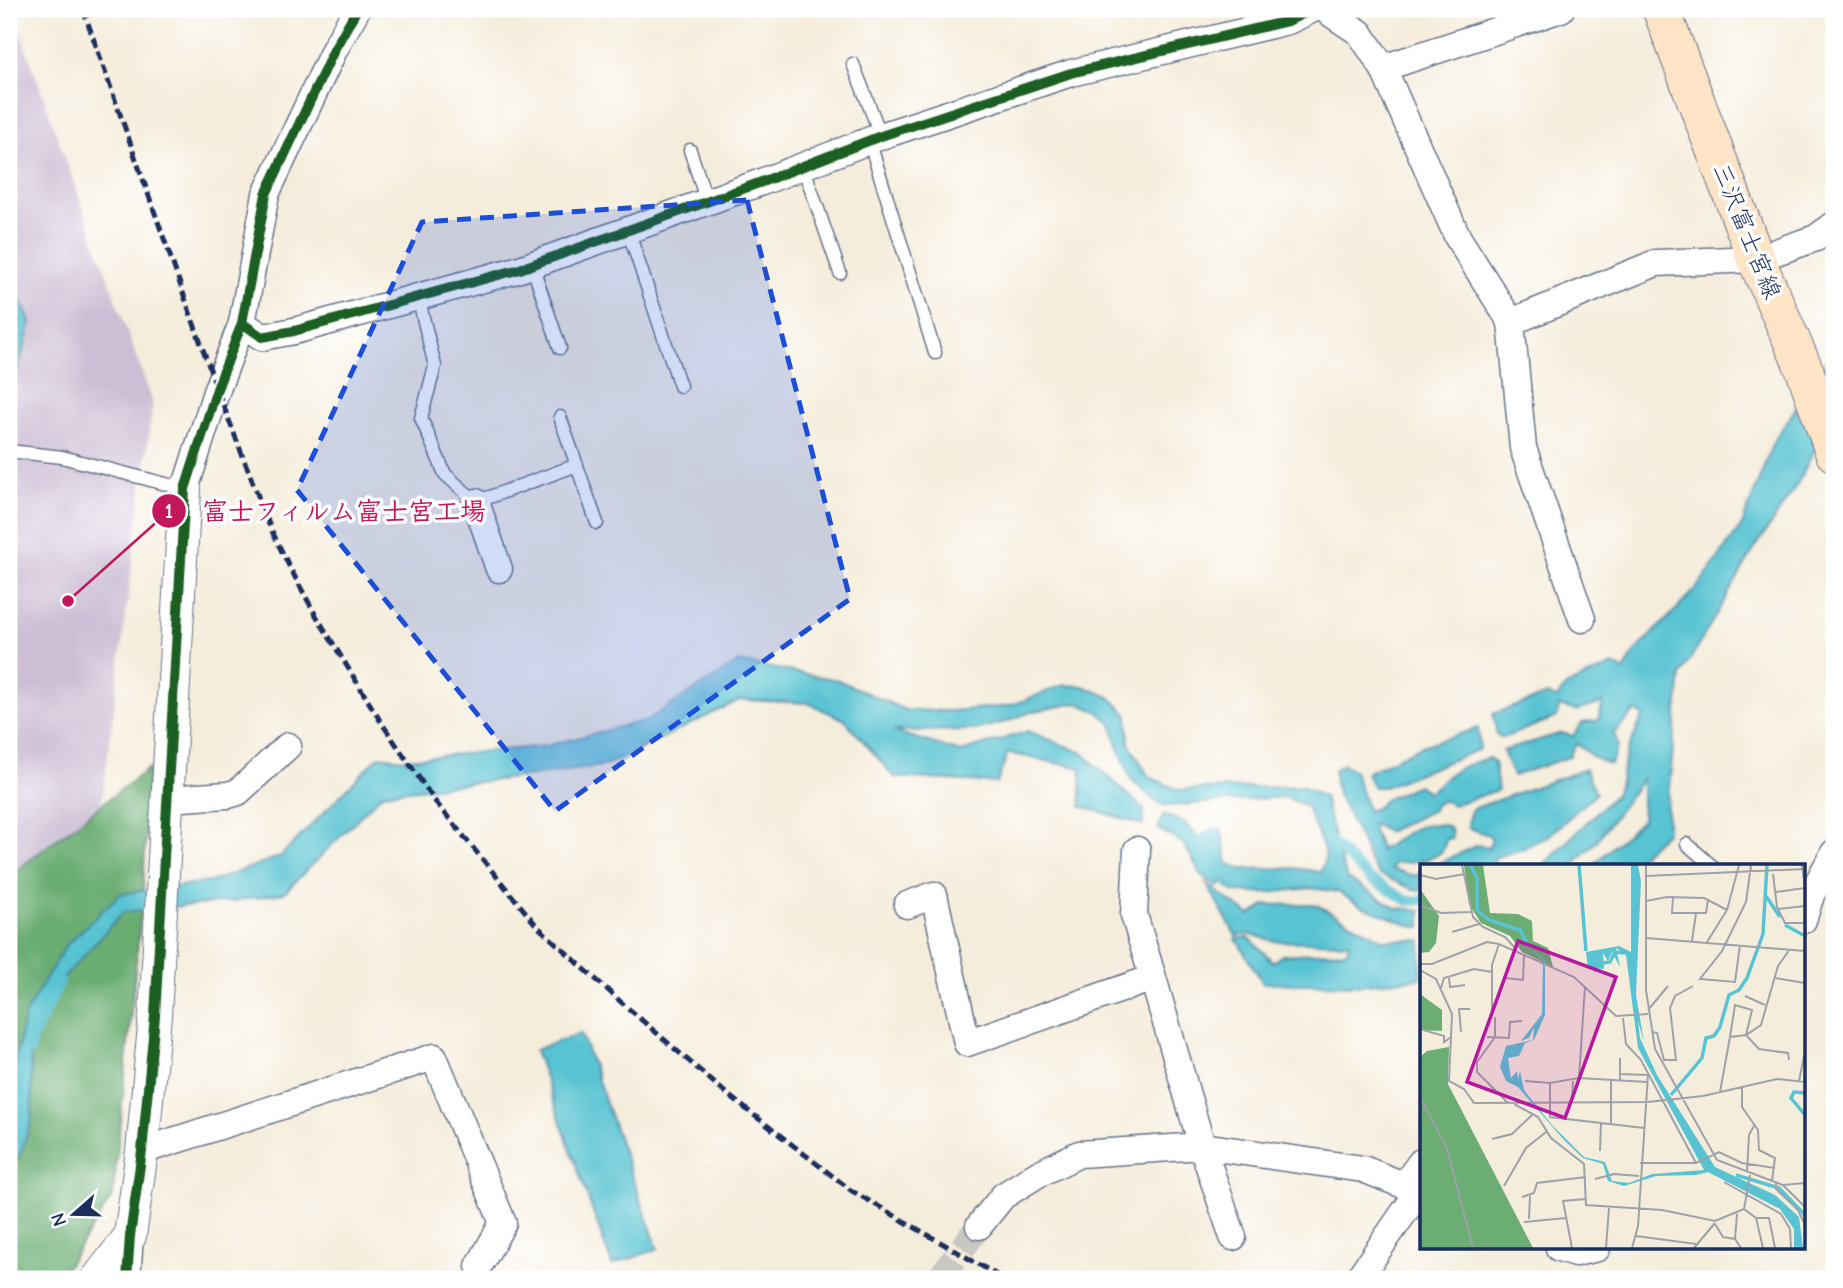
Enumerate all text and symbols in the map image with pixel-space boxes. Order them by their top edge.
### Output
street label: 三沢富士宮線 [1707,159,1787,303]
callout: 富士フィルム富士宮工場 [152,487,501,534]
text: 富士フィルム富士宮工場 [202,497,486,527]
text: 1 [165,499,173,523]
inset map [1420,864,1804,1250]
north arrow [38,1180,108,1250]
text: N [47,1210,71,1229]

